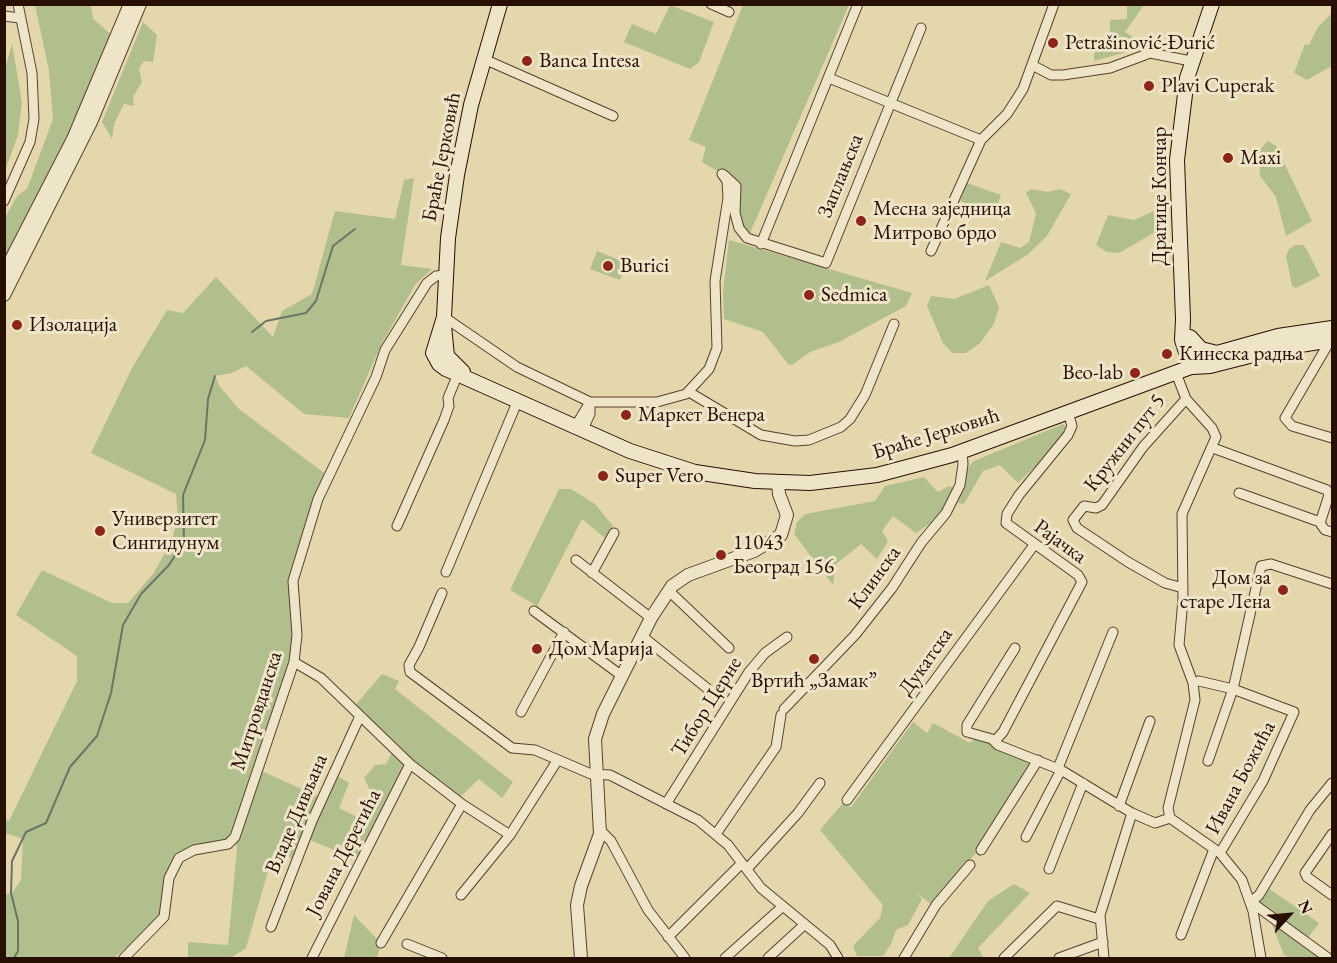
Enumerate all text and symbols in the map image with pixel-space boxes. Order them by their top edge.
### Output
place label: Petrašinović-Đurić [1065,30,1215,56]
marker: Petrašinović-Đurić [1046,36,1060,50]
place label: Banca Intesa [539,48,640,74]
marker: Banca Intesa [520,54,534,68]
place label: Plavi Cuperak [1161,73,1274,99]
marker: Plavi Cuperak [1142,79,1156,93]
street label: Браће Јерковић [417,90,467,224]
street label: Драгице Кончар [1147,127,1173,265]
street label: Заплањска [813,130,869,222]
place label: Maxi [1240,145,1281,171]
marker: Maxi [1221,151,1235,165]
place label: Месна заједница Митрово брдо [873,196,1011,246]
marker: Месна заједница Митрово брдо [854,214,868,228]
place label: Burici [620,253,669,279]
marker: Burici [601,259,615,273]
place label: Sedmica [821,282,887,308]
marker: Sedmica [802,288,816,302]
place label: Изолација [29,312,117,338]
marker: Изолација [10,318,24,332]
place label: Кинеска радња [1179,341,1303,367]
marker: Кинеска радња [1160,347,1174,361]
place label: Beo-lab [1062,360,1123,386]
marker: Beo-lab [1128,366,1142,380]
street label: Кружни пут 5 [1079,389,1171,497]
place label: Маркет Венера [638,402,765,428]
street label: Браће Јерковић [869,403,1003,465]
marker: Маркет Венера [619,408,633,422]
place label: Super Vero [615,463,704,489]
marker: Super Vero [596,469,610,483]
place label: Универзитет Сингидунум [112,506,219,556]
street label: Рајачка [1029,514,1091,570]
marker: Универзитет Сингидунум [93,524,107,538]
place label: 11043 Београд 156 [733,530,834,580]
street label: Клинска [844,541,906,615]
marker: 11043 Београд 156 [714,548,728,562]
place label: Дом за старе Лена [1180,565,1271,615]
marker: Дом за старе Лена [1276,583,1290,597]
street label: Дукатска [894,623,958,701]
place label: Дом Марија [549,636,653,662]
marker: Дом Марија [530,642,544,656]
street label: Митровданска [226,648,288,774]
street label: Тибор Церне [666,652,748,762]
marker: Вртић „Замак” [807,652,821,666]
place label: Вртић „Замак” [751,668,877,694]
street label: Ивана Божића [1201,717,1281,839]
street label: Владе Дивљана [260,750,334,878]
street label: Јована Деретића [301,785,387,921]
north arrow [1259,885,1319,945]
text: N [1293,896,1318,917]

